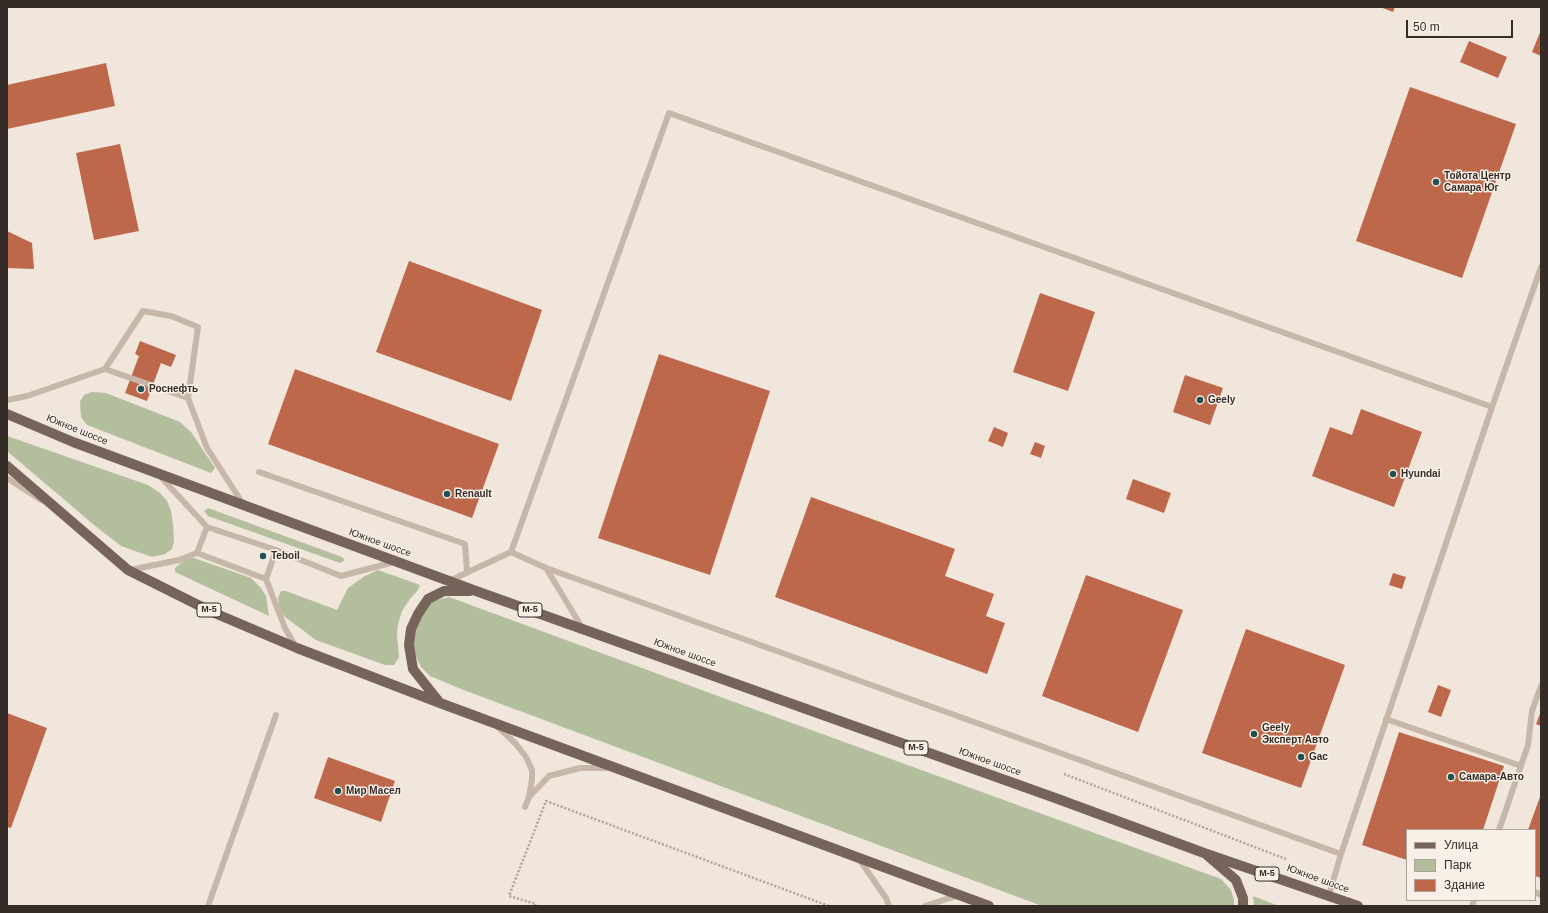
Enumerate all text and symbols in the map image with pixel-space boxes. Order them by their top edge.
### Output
scale bar [1408,12,1515,38]
text: 50 m [1413,20,1440,34]
place label: Тойота Центр Самара Юг [1444,170,1511,194]
marker: Тойота Центр Самара Юг [1431,177,1441,187]
place label: Роснефть [149,383,198,395]
marker: Роснефть [136,384,146,394]
place label: Geely [1208,394,1235,406]
marker: Geely [1195,395,1205,405]
street label: Южное шоссе [44,412,110,448]
place label: Hyundai [1401,468,1440,480]
marker: Hyundai [1388,469,1398,479]
place label: Renault [455,488,492,500]
marker: Renault [442,489,452,499]
street label: Южное шоссе [347,526,413,560]
place label: Teboil [271,550,300,562]
marker: Teboil [258,551,268,561]
road number: М-5 [197,603,221,617]
road number: М-5 [518,603,542,617]
street label: Южное шоссе [652,636,718,670]
place label: Geely Эксперт Авто [1262,722,1329,746]
marker: Geely Эксперт Авто [1249,729,1259,739]
road number: М-5 [904,741,928,755]
street label: Южное шоссе [957,745,1023,779]
place label: Gac [1309,751,1328,763]
marker: Gac [1296,752,1306,762]
place label: Самара-Авто [1459,771,1524,783]
marker: Самара-Авто [1446,772,1456,782]
place label: Мир Масел [346,785,401,797]
marker: Мир Масел [333,786,343,796]
legend [1406,829,1536,901]
text: Улица [1444,838,1478,852]
text: Парк [1444,858,1471,872]
street label: Южное шоссе [1285,862,1351,896]
road number: М-5 [1255,867,1279,881]
text: Здание [1444,878,1485,892]

